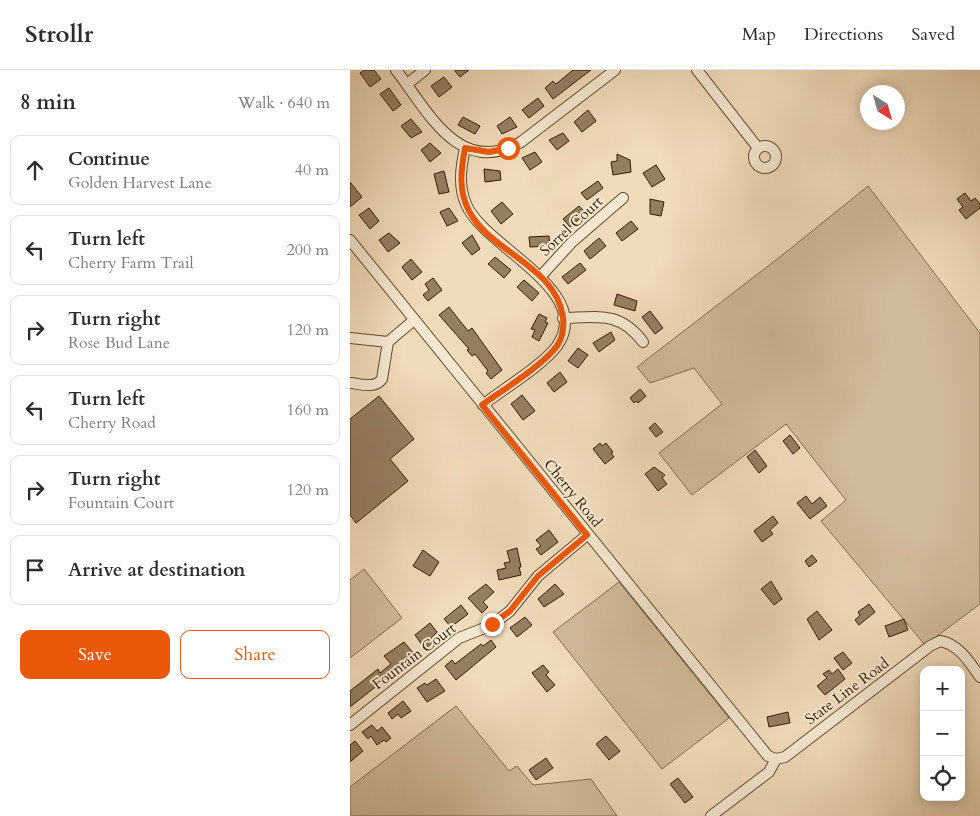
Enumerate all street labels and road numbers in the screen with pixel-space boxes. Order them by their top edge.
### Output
street label: Sorrel Court [535,191,607,260]
street label: Cherry Road [539,455,607,531]
street label: Fountain Court [368,618,460,694]
street label: State Line Road [801,653,893,729]

